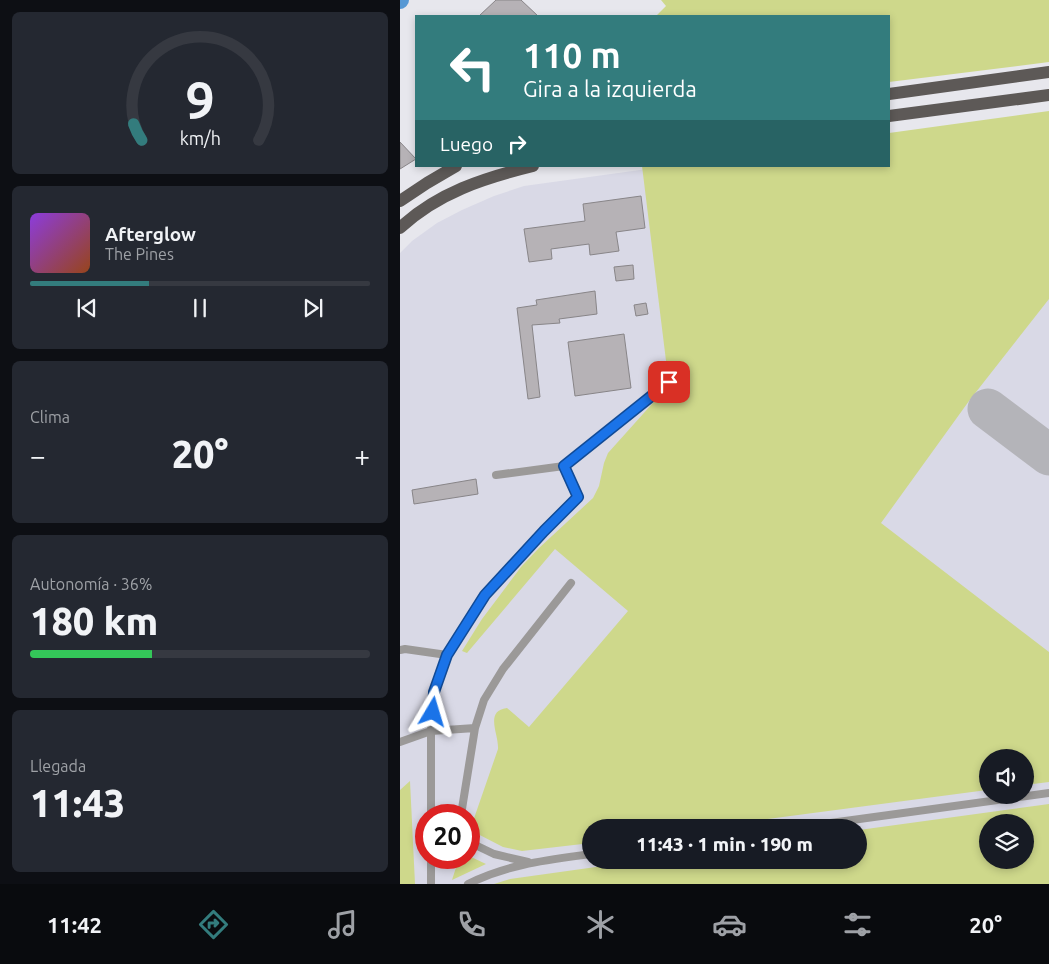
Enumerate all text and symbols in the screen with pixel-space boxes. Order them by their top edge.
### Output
icon: left [440,35,505,100]
text: 110 m [523,35,621,75]
text: 9 [185,71,215,129]
text: Gira a la izquierda [523,76,697,101]
text: km/h [179,128,221,148]
icon: right [503,130,531,158]
text: Luego [440,133,493,155]
text: Afterglow [105,223,196,245]
text: The Pines [105,245,174,263]
icon: previous [73,294,101,322]
icon: pause [186,294,214,322]
icon: next [299,294,327,322]
pin [648,361,690,403]
icon: arrive [655,368,683,396]
text: Clima [30,408,70,426]
text: 20° [172,433,228,475]
text: − [30,440,46,471]
text: + [354,440,370,471]
text: Autonomía · 36% [30,575,152,593]
text: 180 km [30,600,158,642]
position arrow [406,685,458,737]
map controls [979,749,1034,869]
button: sound [979,749,1034,804]
text: Llegada [30,757,86,775]
text: 11:43 [30,782,125,824]
speed limit sign: 20 [415,804,480,869]
button: layers [979,814,1034,869]
text: 11:43 · 1 min · 190 m [636,833,813,855]
icon: directions [196,907,231,942]
icon: music [325,907,360,942]
icon: phone [454,907,489,942]
icon: climate [583,907,618,942]
icon: car [712,907,747,942]
icon: filters [840,907,875,942]
text: 11:42 [47,912,102,937]
text: 20° [969,912,1002,937]

